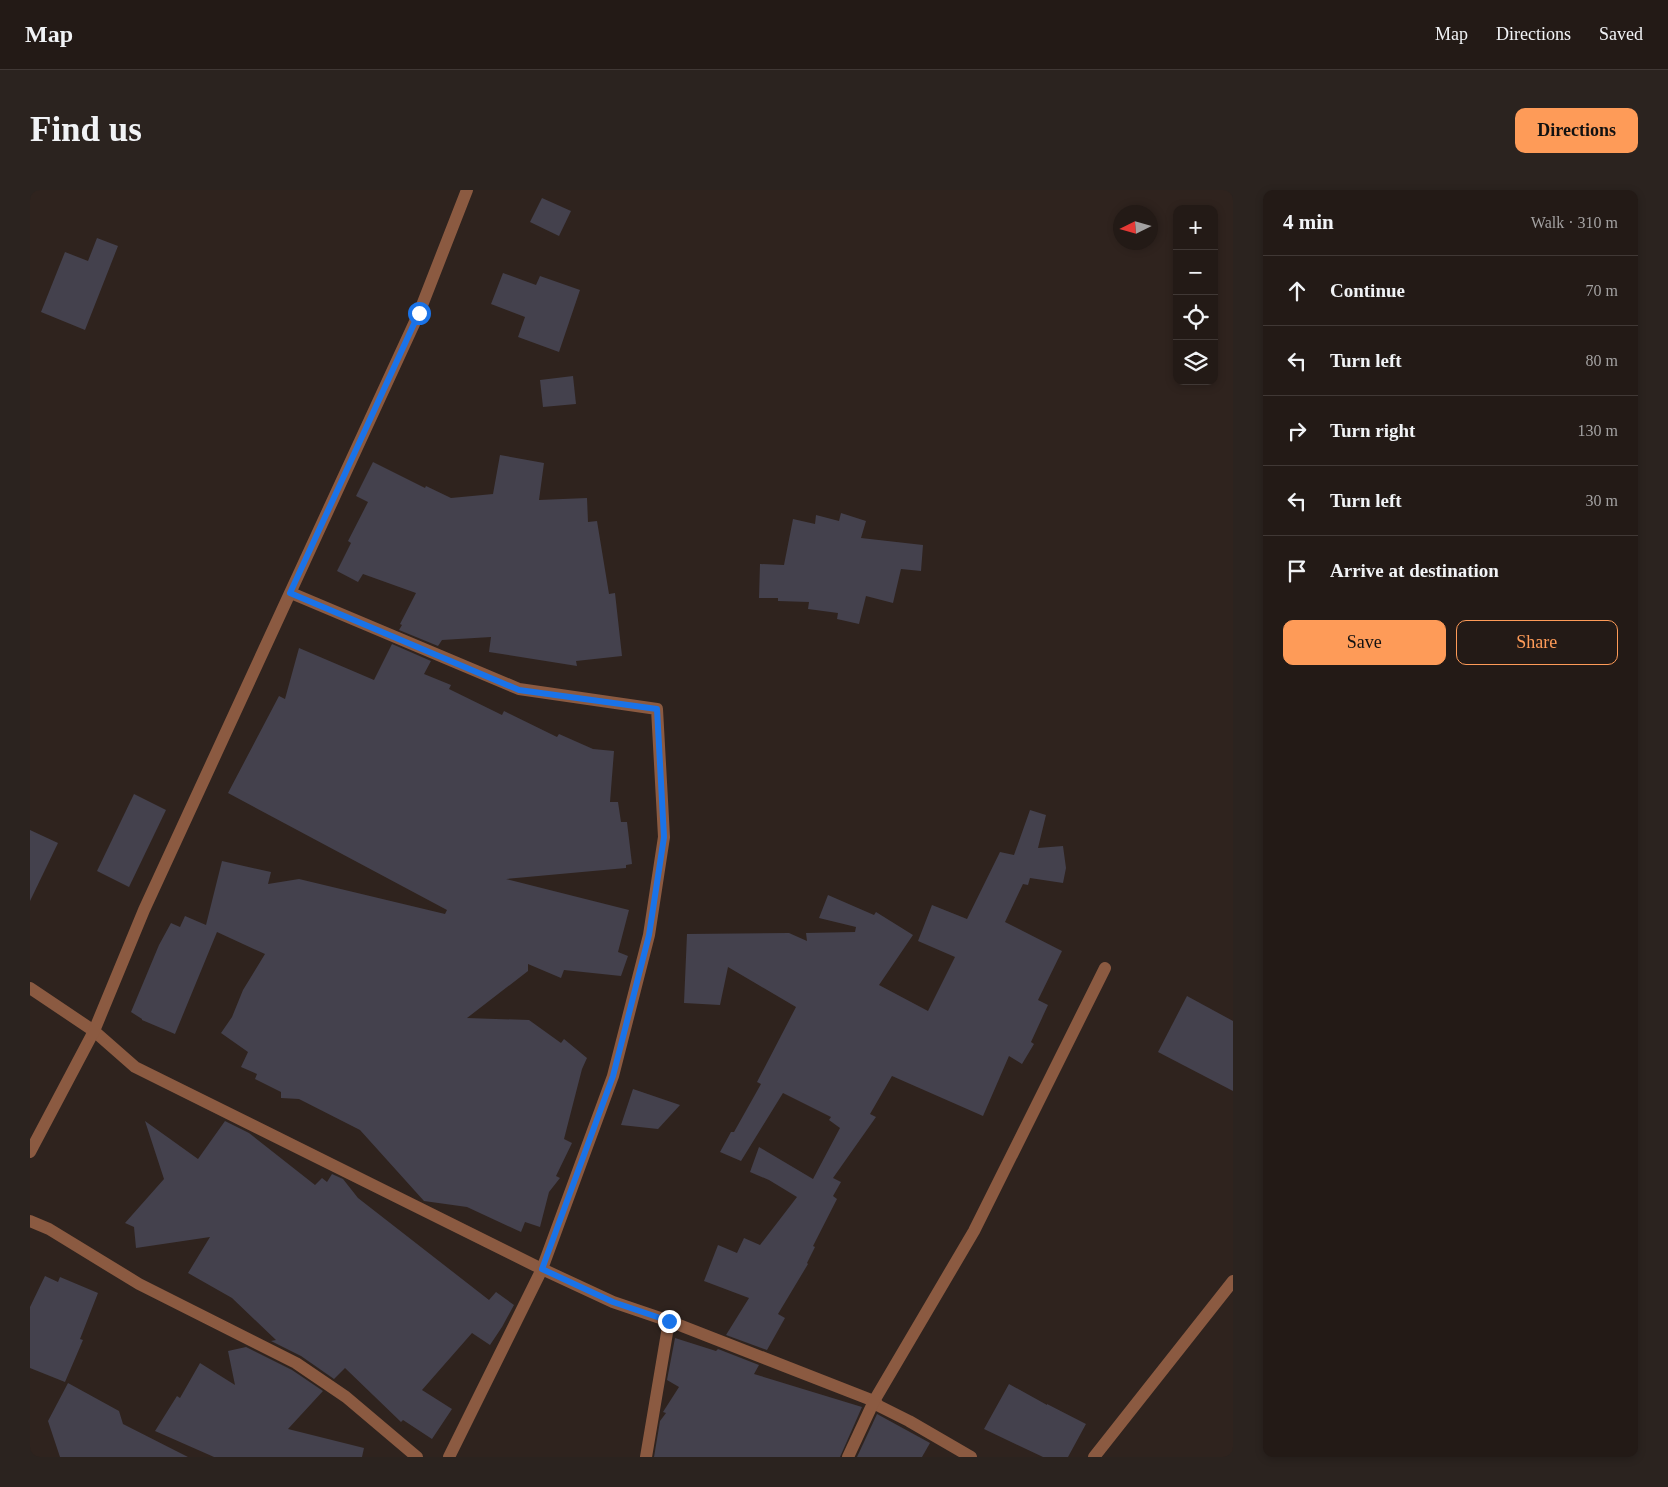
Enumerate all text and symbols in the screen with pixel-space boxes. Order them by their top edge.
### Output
text: Map [25,21,73,47]
text: Map [1435,24,1468,44]
text: Directions [1496,24,1571,44]
text: Saved [1599,24,1643,44]
button: Directions [1515,108,1638,153]
text: Find us [30,110,142,149]
north arrow [1113,205,1158,250]
map controls [1173,205,1218,385]
button: + [1173,205,1218,250]
text: 4 min [1283,210,1334,234]
text: Walk · 310 m [1531,214,1618,231]
button: − [1173,250,1218,295]
icon: ahead [1283,277,1311,305]
text: Continue [1330,280,1405,301]
text: 70 m [1586,282,1618,299]
button: locate [1173,295,1218,340]
route start [408,302,431,325]
button: layers [1173,340,1218,385]
icon: left [1283,347,1311,375]
text: Turn left [1330,350,1402,371]
text: 80 m [1586,352,1618,369]
icon: right [1283,417,1311,445]
text: Turn right [1330,420,1415,441]
text: 130 m [1578,422,1618,439]
icon: left [1283,487,1311,515]
text: Turn left [1330,490,1402,511]
text: 30 m [1586,492,1618,509]
icon: arrive [1283,557,1311,585]
text: Arrive at destination [1330,560,1499,581]
button: Save [1283,620,1446,665]
button: Share [1456,620,1618,665]
route end [658,1310,681,1333]

